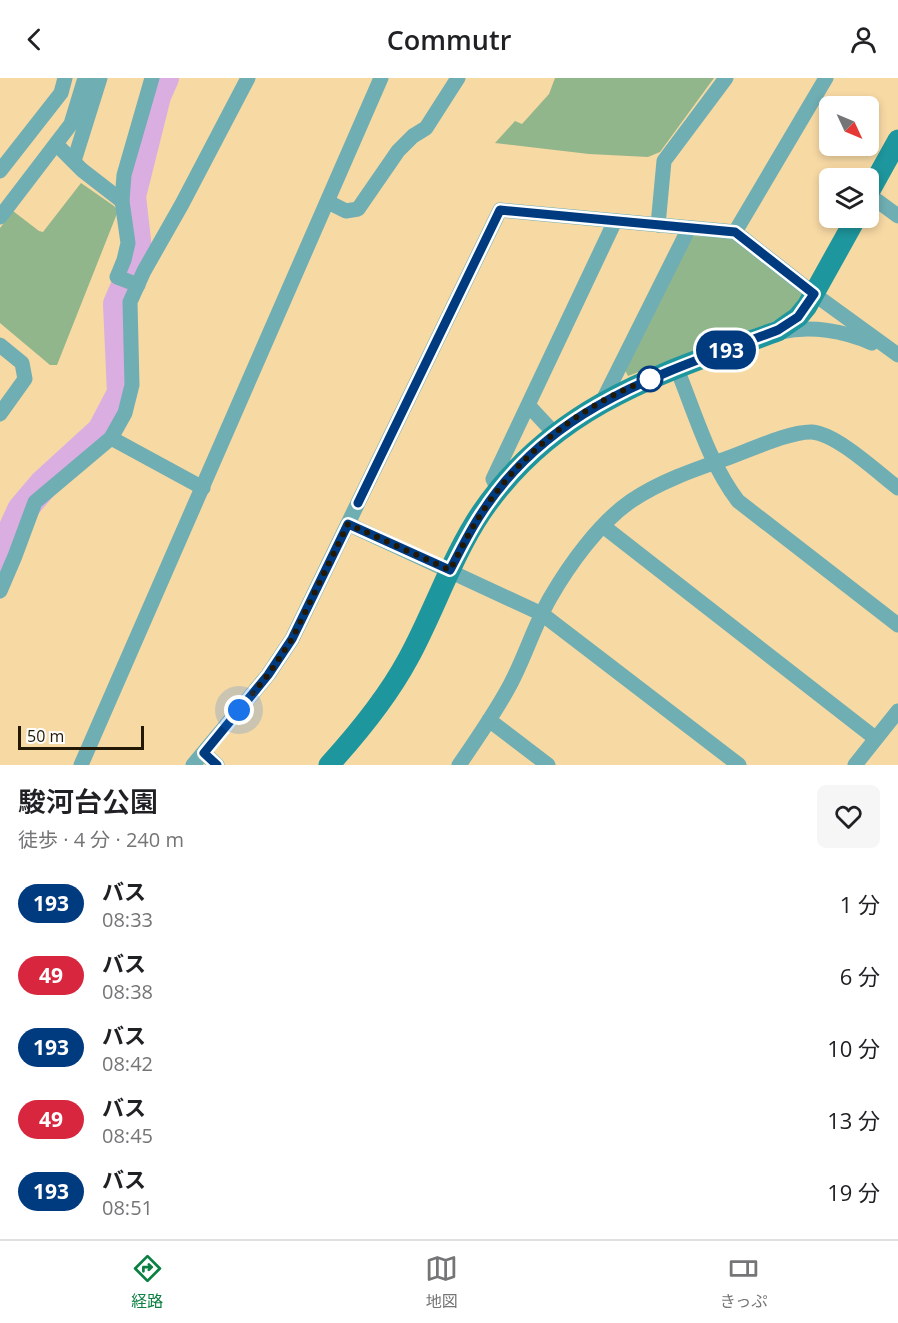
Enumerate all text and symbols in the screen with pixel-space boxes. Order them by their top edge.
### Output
text: Commutr [387,21,511,58]
icon: back [18,23,51,56]
icon: person [847,23,880,56]
north arrow [819,96,879,156]
map controls [819,96,879,228]
button: layers [819,168,879,228]
line badge: 193 [692,330,760,370]
text: 193 [708,336,744,364]
unlabelled marker [637,366,663,392]
your location [224,695,254,725]
scale bar [18,723,144,750]
text: 50 m [27,725,64,747]
text: 駿河台公園 [18,782,158,820]
button: heart [817,785,880,848]
text: 徒歩 · 4 分 · 240 m [18,826,184,853]
text: バス [102,876,146,906]
text: 193 [33,889,69,917]
text: 1 分 [840,889,880,919]
text: 08:33 [102,906,153,933]
text: バス [102,948,146,978]
text: 49 [39,961,63,989]
text: 6 分 [840,961,880,991]
text: 08:38 [102,978,153,1005]
text: バス [102,1020,146,1050]
text: 193 [33,1033,69,1061]
text: 10 分 [827,1033,880,1063]
text: 08:42 [102,1050,153,1077]
text: バス [102,1092,146,1122]
text: 49 [39,1105,63,1133]
text: 13 分 [827,1105,880,1135]
text: 08:45 [102,1122,153,1149]
text: バス [102,1164,146,1194]
text: 193 [33,1177,69,1205]
text: 19 分 [827,1177,880,1207]
text: 08:51 [102,1194,153,1221]
tab: 経路 [131,1252,164,1312]
tab: 地図 [425,1252,458,1312]
tab: きっぷ [720,1252,767,1312]

